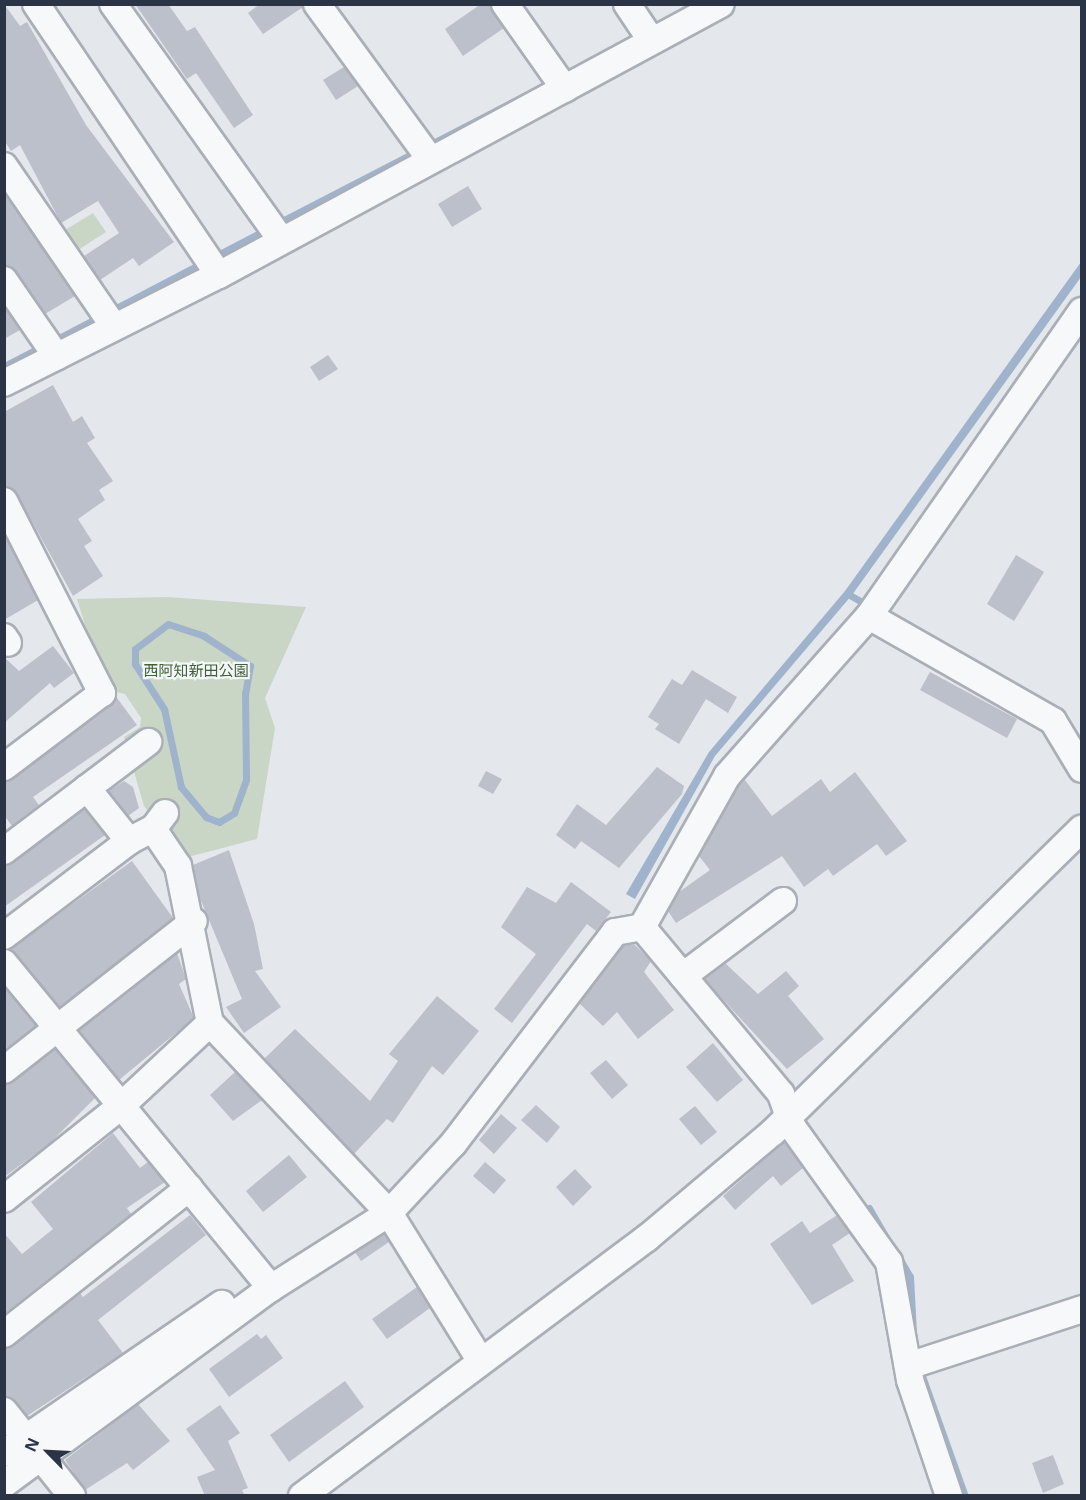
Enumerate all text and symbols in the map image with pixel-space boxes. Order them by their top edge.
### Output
park label: 西阿知新田公園 [144,662,248,680]
north arrow [18,1422,78,1482]
text: N [19,1434,44,1455]

